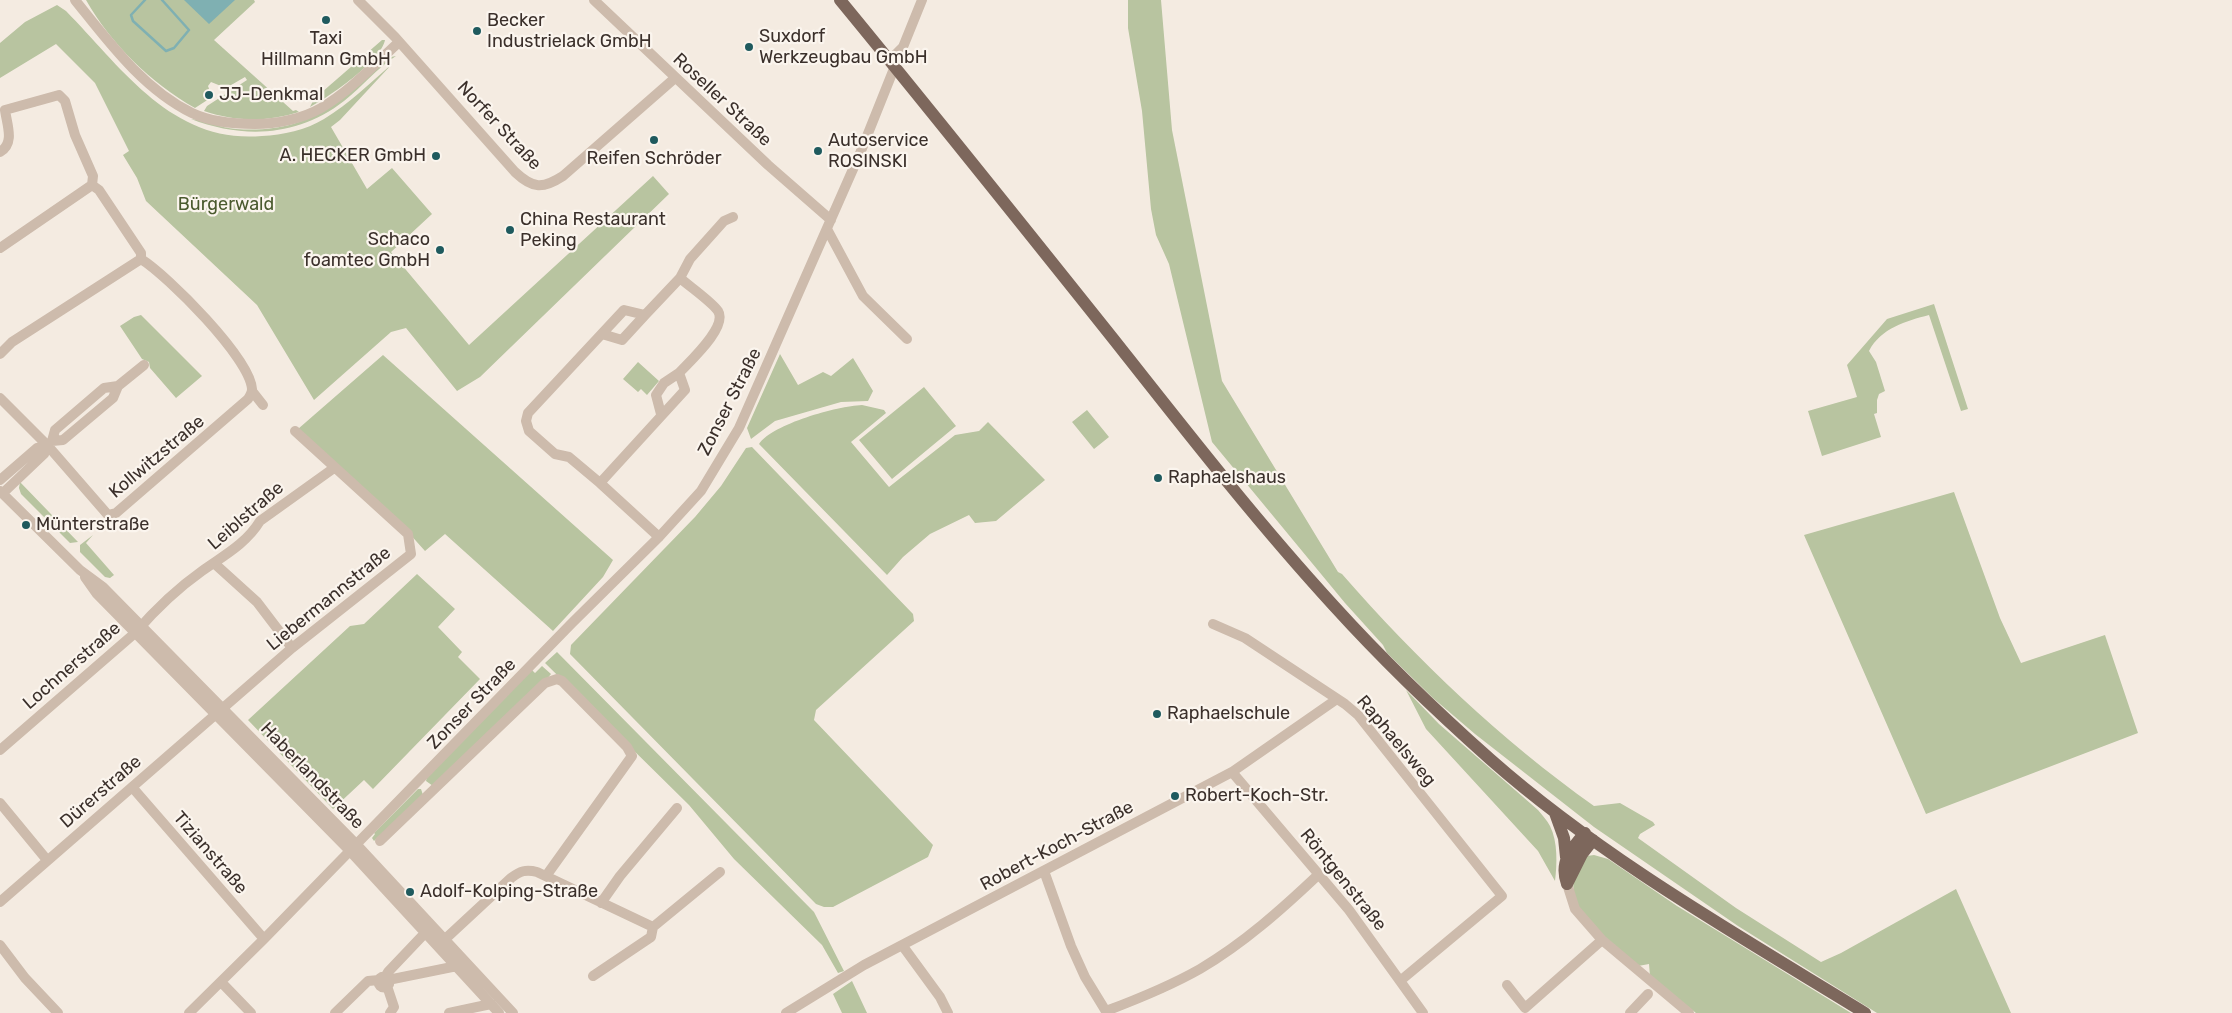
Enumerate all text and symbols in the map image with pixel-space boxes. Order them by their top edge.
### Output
place label: Becker Industrielack GmbH [487,10,652,52]
marker: Taxi Hillmann GmbH [320,14,332,26]
marker: Becker Industrielack GmbH [471,25,483,37]
place label: Suxdorf Werkzeugbau GmbH [759,26,928,68]
place label: Taxi Hillmann GmbH [261,28,391,70]
marker: Suxdorf Werkzeugbau GmbH [743,41,755,53]
street label: Roseller Straße [668,49,776,151]
street label: Norfer Straße [452,77,546,175]
place label: JJ-Denkmal [219,84,323,106]
marker: JJ-Denkmal [203,89,215,101]
place label: Autoservice ROSINSKI [828,130,929,172]
marker: Reifen Schröder [648,134,660,146]
place label: A. HECKER GmbH [280,145,426,167]
marker: Autoservice ROSINSKI [812,145,824,157]
place label: Reifen Schröder [587,148,721,170]
marker: A. HECKER GmbH [430,150,442,162]
park label: Bürgerwald [178,194,274,216]
place label: China Restaurant Peking [520,209,666,252]
marker: China Restaurant Peking [504,224,516,236]
place label: Schaco foamtec GmbH [304,229,430,272]
marker: Schaco foamtec GmbH [434,244,446,256]
street label: Zonser Straße [694,345,766,459]
street label: Kollwitzstraße [105,411,209,503]
place label: Raphaelshaus [1168,467,1286,489]
marker: Raphaelshaus [1152,472,1164,484]
street label: Leiblstraße [204,477,288,555]
place label: Münterstraße [36,514,149,536]
marker: Münterstraße [20,519,32,531]
street label: Liebermannstraße [263,542,395,656]
street label: Lochnerstraße [19,618,125,714]
street label: Zonser Straße [423,654,521,754]
street label: Raphaelsweg [1352,691,1440,791]
place label: Raphaelschule [1167,703,1290,725]
marker: Raphaelschule [1151,708,1163,720]
street label: Haberlandstraße [256,718,368,834]
street label: Dürerstraße [56,751,146,833]
place label: Robert-Koch-Str. [1185,785,1329,807]
marker: Robert-Koch-Str. [1169,790,1181,802]
street label: Robert-Koch-Straße [977,796,1137,896]
street label: Tizianstraße [168,807,252,899]
street label: Röntgenstraße [1295,825,1391,935]
place label: Adolf-Kolping-Straße [420,881,598,903]
marker: Adolf-Kolping-Straße [404,886,416,898]

